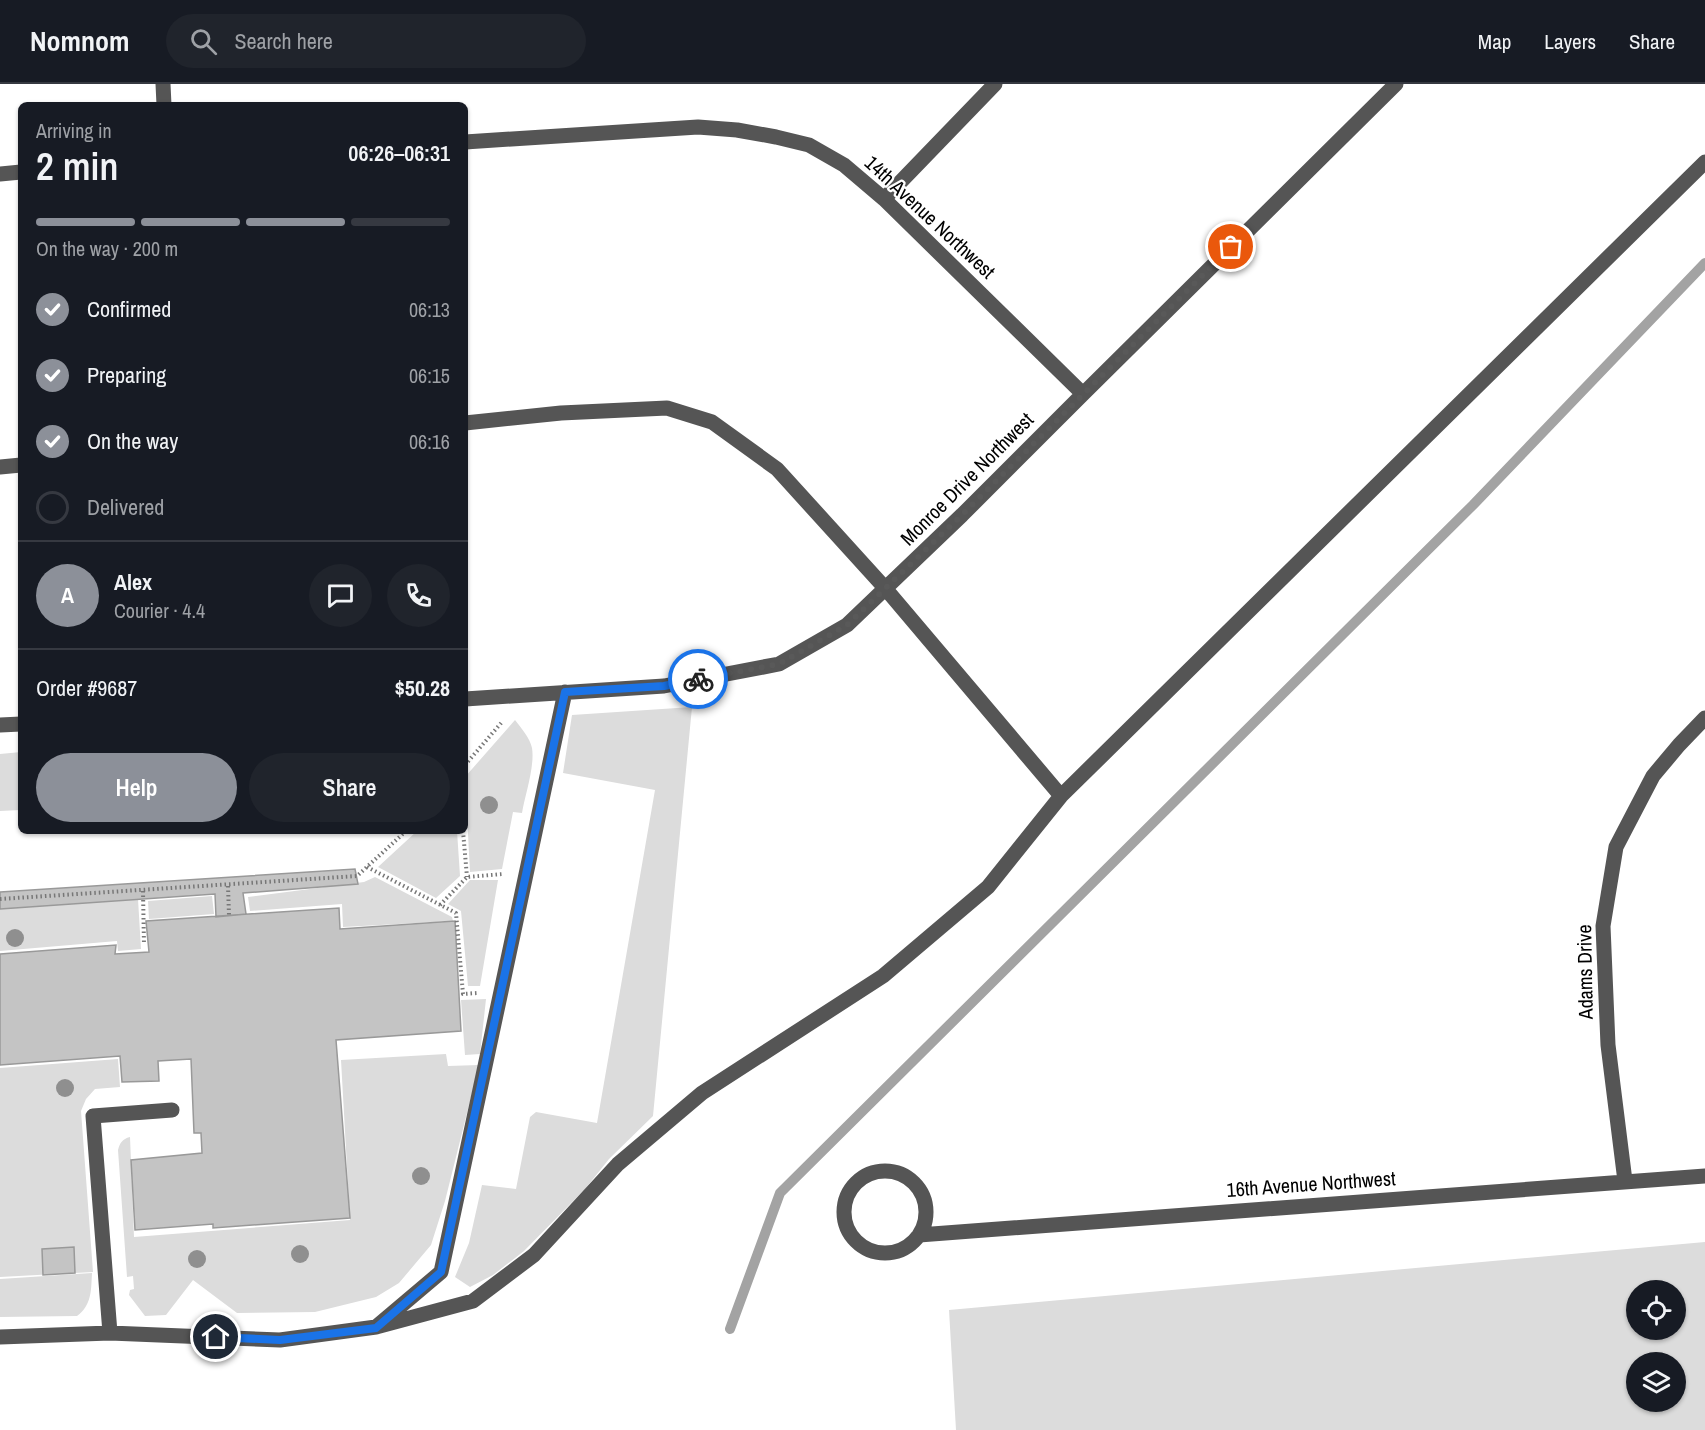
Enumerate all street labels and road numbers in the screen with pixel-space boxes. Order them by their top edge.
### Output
street label: 14th Avenue Northwest [859,149,1002,285]
street label: Monroe Drive Northwest [894,406,1039,551]
street label: Adams Drive [1570,924,1599,1021]
street label: 16th Avenue Northwest [1226,1164,1397,1203]

